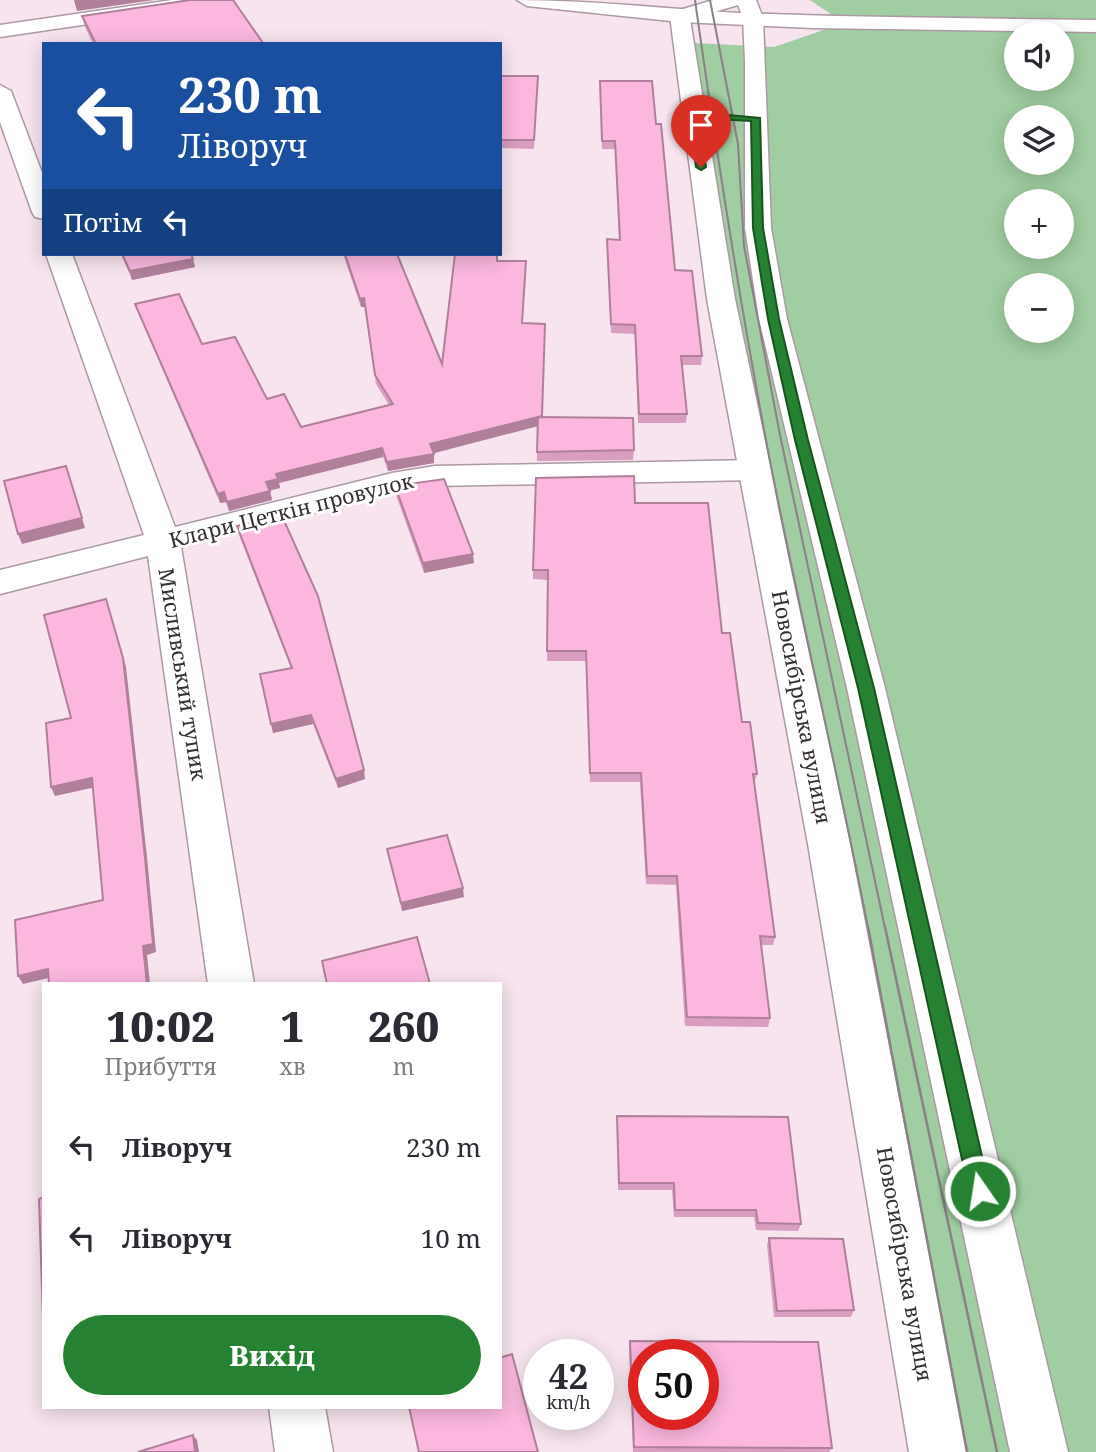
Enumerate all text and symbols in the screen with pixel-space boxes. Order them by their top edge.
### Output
map controls [1004,21,1074,343]
button: sound [1004,21,1074,91]
text: 230 m [178,61,322,127]
icon: left [63,70,154,161]
pin [671,95,731,167]
button: layers [1004,105,1074,175]
icon: arrive [682,106,720,144]
text: Ліворуч [178,124,307,167]
button: + [1004,189,1074,259]
icon: left [157,203,195,241]
text: Потім [63,204,143,240]
button: − [1004,273,1074,343]
street label: Клари Цеткін провулок [166,466,417,554]
street label: Мисливський тупик [152,566,214,783]
street label: Новосибірська вулиця [766,588,838,826]
text: 10:02 [107,997,215,1054]
text: 1 [280,997,304,1054]
text: 260 [368,997,439,1054]
text: Прибуття [105,1050,217,1082]
text: хв [279,1050,305,1082]
text: m [393,1050,415,1082]
icon: left [63,1128,101,1166]
text: Ліворуч [122,1129,232,1165]
text: 230 m [406,1129,481,1165]
street label: Новосибірська вулиця [871,1144,939,1384]
position arrow [943,1154,1017,1228]
icon: left [63,1219,101,1257]
text: Ліворуч [122,1220,232,1256]
text: 10 m [421,1220,481,1256]
button: Вихід [63,1315,481,1395]
speed limit sign: 50 [628,1339,719,1430]
text: 42 [549,1352,588,1399]
text: km/h [546,1390,591,1414]

